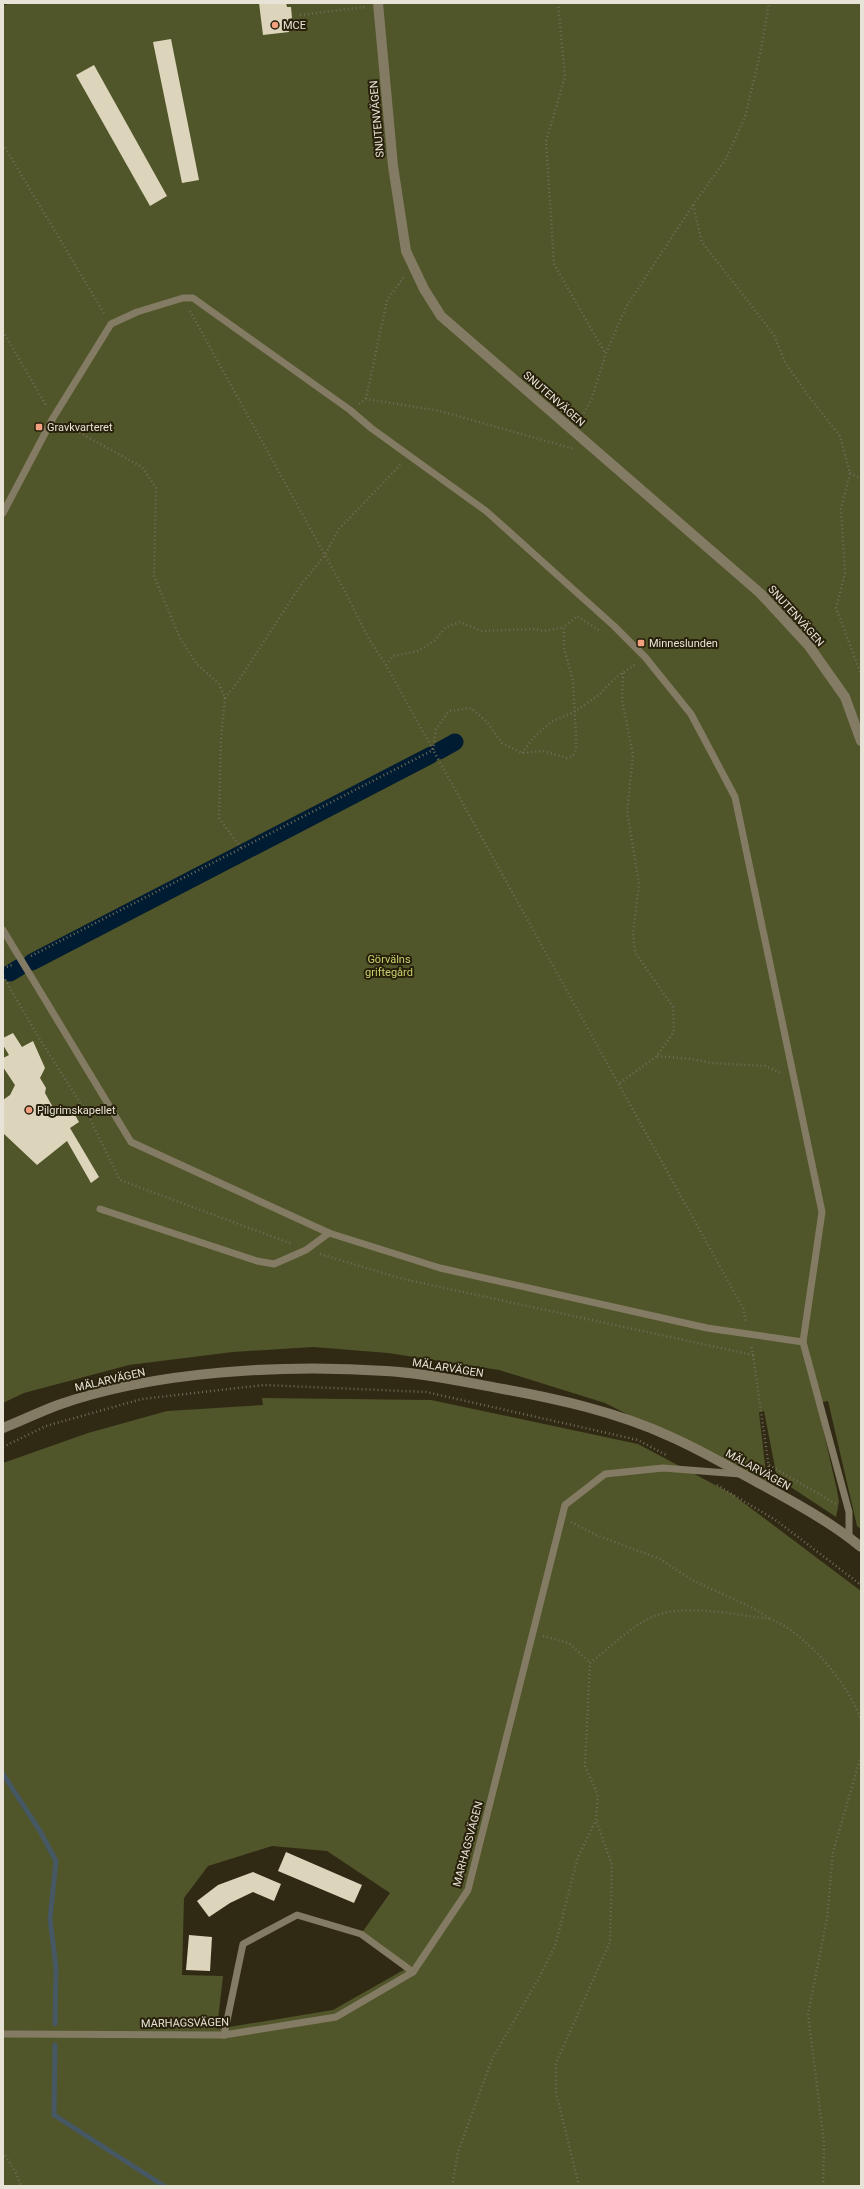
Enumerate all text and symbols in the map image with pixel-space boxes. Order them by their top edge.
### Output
place label: MCE [283,19,306,32]
marker: MCE [270,20,280,30]
street label: SNUTENVÄGEN [367,80,387,158]
street label: SNUTENVÄGEN [520,369,588,429]
place label: Gravkvarteret [47,421,113,434]
marker: Gravkvarteret [34,422,44,432]
street label: SNUTENVÄGEN [765,583,827,649]
place label: Minneslunden [649,637,718,650]
marker: Minneslunden [636,638,646,648]
park label: Görvälns griftegård [365,953,413,979]
place label: Pilgrimskapellet [37,1104,116,1117]
marker: Pilgrimskapellet [24,1105,34,1115]
street label: MÄLARVÄGEN [411,1356,485,1380]
street label: MÄLARVÄGEN [73,1366,147,1394]
street label: MÄLARVÄGEN [723,1447,793,1493]
street label: MARHAGSVÄGEN [450,1800,486,1888]
street label: MARHAGSVÄGEN [141,2016,229,2030]

